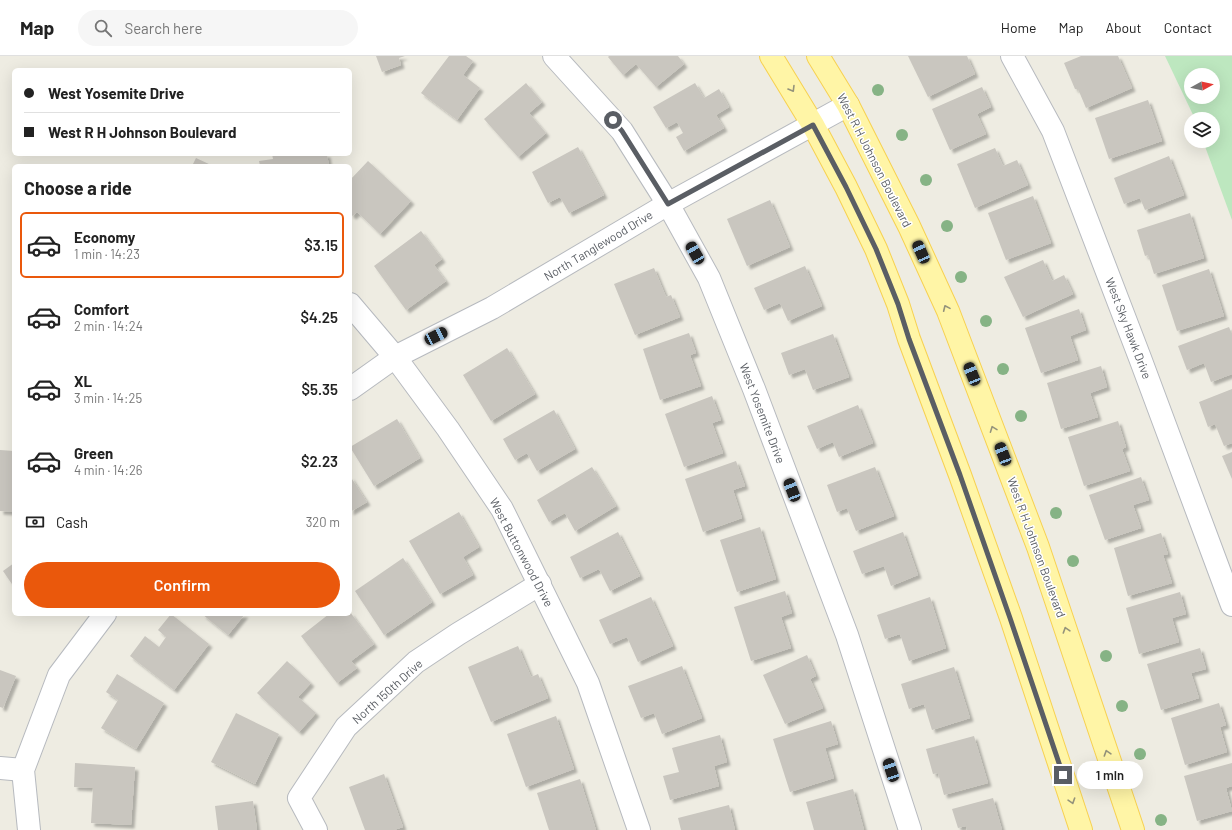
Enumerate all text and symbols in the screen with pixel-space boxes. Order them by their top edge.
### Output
search box [78,10,358,46]
text: Map [20,16,54,39]
icon: search [92,17,114,39]
text: Search here [124,19,202,37]
text: Home [1001,19,1037,36]
text: Map [1059,19,1083,36]
text: About [1105,19,1142,36]
text: Contact [1164,19,1212,36]
north arrow [1184,68,1220,104]
map controls [1184,68,1220,148]
text: West Yosemite Drive [48,84,184,102]
one-way arrow [787,85,794,92]
street label: West R H Johnson Boulevard [835,91,915,229]
route start [604,111,622,129]
button: layers [1184,112,1220,148]
text: West R H Johnson Boulevard [48,123,236,141]
text: Choose a ride [24,177,132,199]
street label: North Tanglewood Drive [541,207,655,283]
icon: car [26,227,62,263]
text: Economy [74,228,135,246]
text: $3.15 [304,236,338,254]
car [911,239,931,265]
car [684,240,706,266]
text: 1 min · 14:23 [74,246,140,262]
street label: West Sky Hawk Drive [1103,275,1155,381]
icon: car [26,299,62,335]
text: Comfort [74,300,129,318]
one-way arrow [943,304,951,312]
text: $4.25 [300,308,338,326]
text: 2 min · 14:24 [74,318,143,334]
car [423,325,449,347]
street label: West Yosemite Drive [737,361,789,465]
car [962,361,982,387]
icon: car [26,371,62,407]
text: XL [74,372,92,390]
text: $5.35 [302,380,338,398]
text: 3 min · 14:25 [74,390,142,406]
one-way arrow [990,425,998,432]
car [993,441,1013,467]
icon: car [26,443,62,479]
text: Green [74,444,113,462]
text: $2.23 [301,452,338,470]
text: 4 min · 14:26 [74,462,143,478]
street label: West R H Johnson Boulevard [1005,475,1069,619]
car [782,477,802,503]
street label: West Buttonwood Drive [487,495,557,609]
icon: cash [24,511,46,533]
text: Cash [56,513,88,531]
text: 320 m [306,514,340,530]
button: Confirm [24,562,340,608]
one-way arrow [1063,626,1071,633]
street label: North 150th Drive [349,656,425,726]
one-way arrow [1104,750,1112,757]
car [882,757,900,783]
callout: 1 min [1077,761,1143,789]
route end [1054,766,1072,784]
text: 1 min [1096,767,1124,783]
one-way arrow [1067,798,1076,805]

